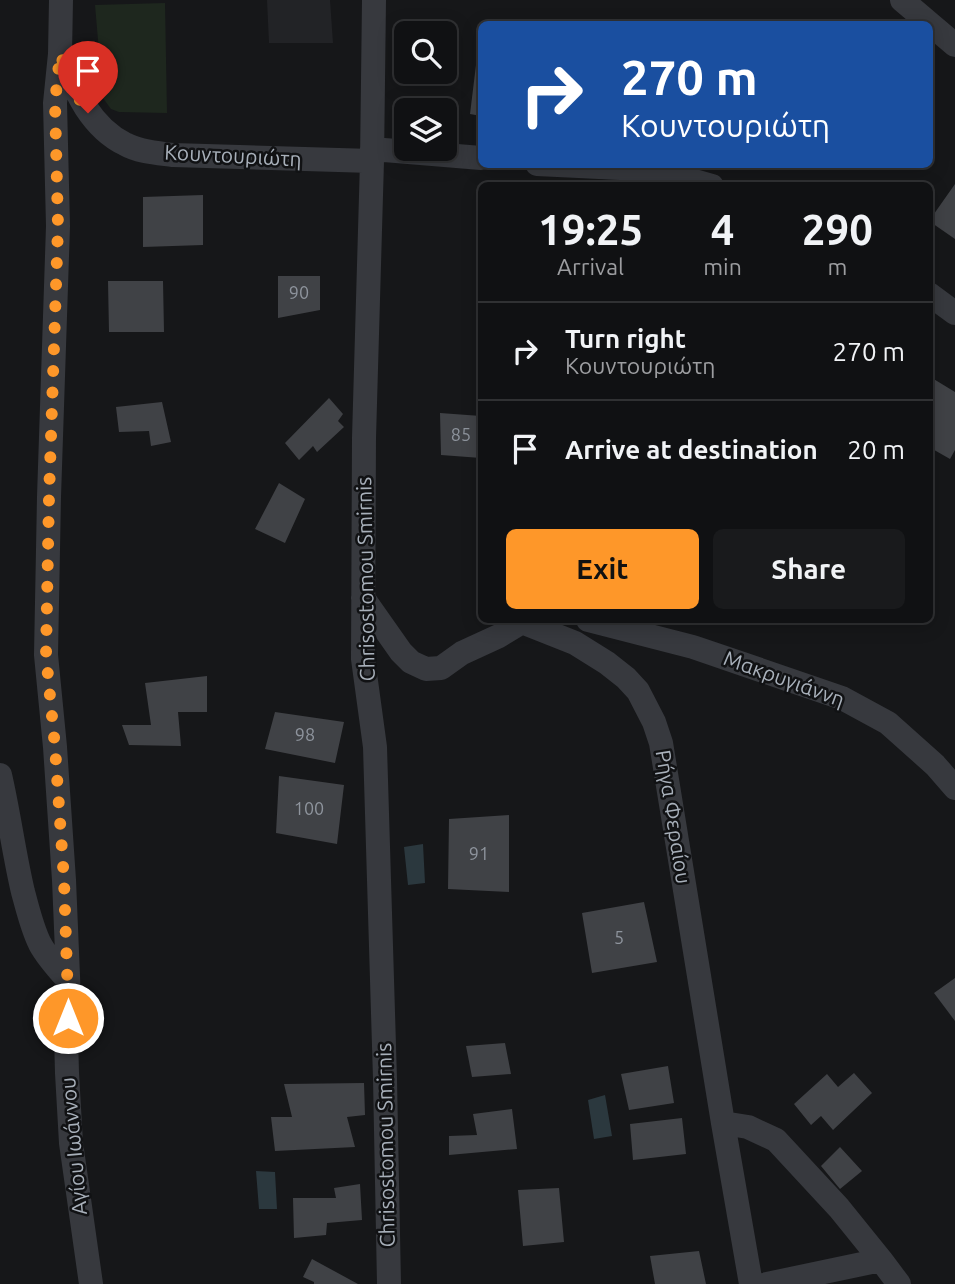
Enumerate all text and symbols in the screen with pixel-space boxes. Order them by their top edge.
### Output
map controls [394,21,457,161]
button: search [394,21,457,84]
pin [58,41,118,113]
icon: right [506,49,597,140]
text: 270 m [621,49,758,104]
icon: arrive [69,52,107,90]
button: layers [394,98,457,161]
text: Κουντουριώτη [621,107,830,143]
street label: Κουντουριώτη [164,139,302,171]
text: 19:25 [538,206,643,253]
text: 4 [711,206,734,253]
text: 290 [802,206,873,253]
text: Arrival [557,254,624,279]
text: min [703,254,742,279]
text: m [827,254,847,279]
house number: 90 [289,282,309,302]
text: Turn right [565,324,686,353]
icon: right [506,332,544,370]
text: 270 m [833,337,905,366]
text: Κουντουριώτη [565,353,715,378]
house number: 85 [451,424,471,444]
icon: arrive [506,430,544,468]
text: Arrive at destination [565,435,818,464]
text: 20 m [847,435,905,464]
street label: Chrisostomou Smirnis [351,477,379,681]
button: Exit [506,529,699,609]
button: Share [713,529,905,609]
street label: Μακρυγιάννη [721,645,848,711]
house number: 98 [295,724,315,744]
street label: Ρήγα Φεραίου [652,748,696,885]
house number: 100 [294,798,324,818]
house number: 91 [469,843,489,863]
house number: 5 [614,927,624,947]
position arrow [31,981,105,1055]
street label: Chrisostomou Smirnis [371,1043,399,1247]
street label: Αγίου Ιωάννου [55,1076,91,1216]

